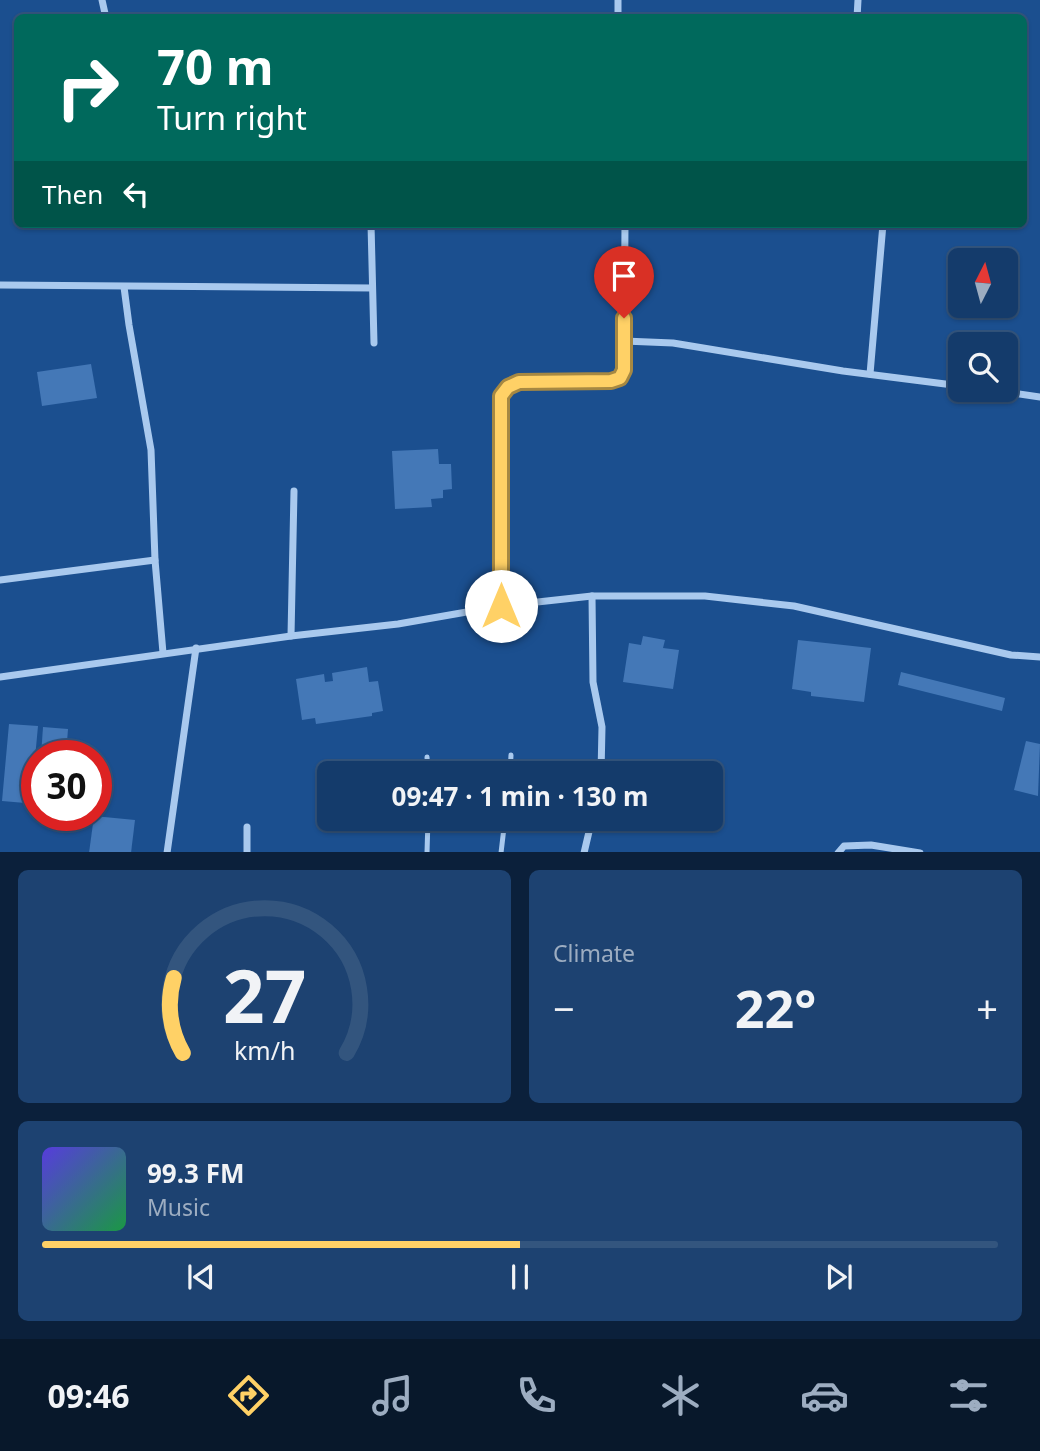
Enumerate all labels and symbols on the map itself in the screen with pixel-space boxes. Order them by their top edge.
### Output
pin [594,246,654,318]
north arrow [948,248,1018,318]
position arrow [464,569,538,643]
speed limit sign: 30 [21,740,112,831]

